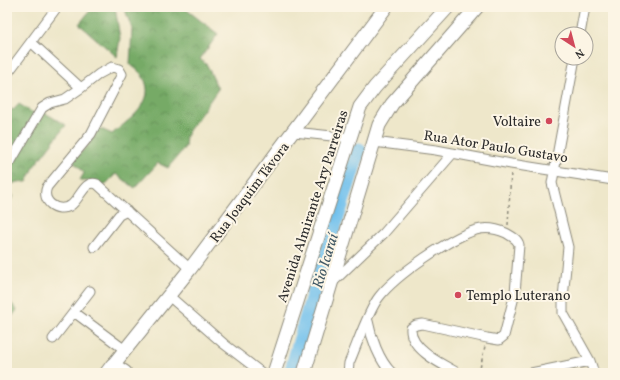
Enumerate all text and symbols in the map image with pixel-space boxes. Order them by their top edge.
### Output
north arrow [554,26,594,66]
text: N [571,44,587,61]
street label: Avenida Almirante Ary Parreiras [273,108,354,305]
place label: Voltaire [493,113,541,132]
marker: Voltaire [544,116,554,126]
street label: Rua Ator Paulo Gustavo [422,127,569,168]
street label: Rua Joaquim Távora [206,139,294,247]
water label: Rio Icaraí [308,230,345,291]
place label: Templo Luterano [466,287,570,306]
marker: Templo Luterano [453,290,463,300]

